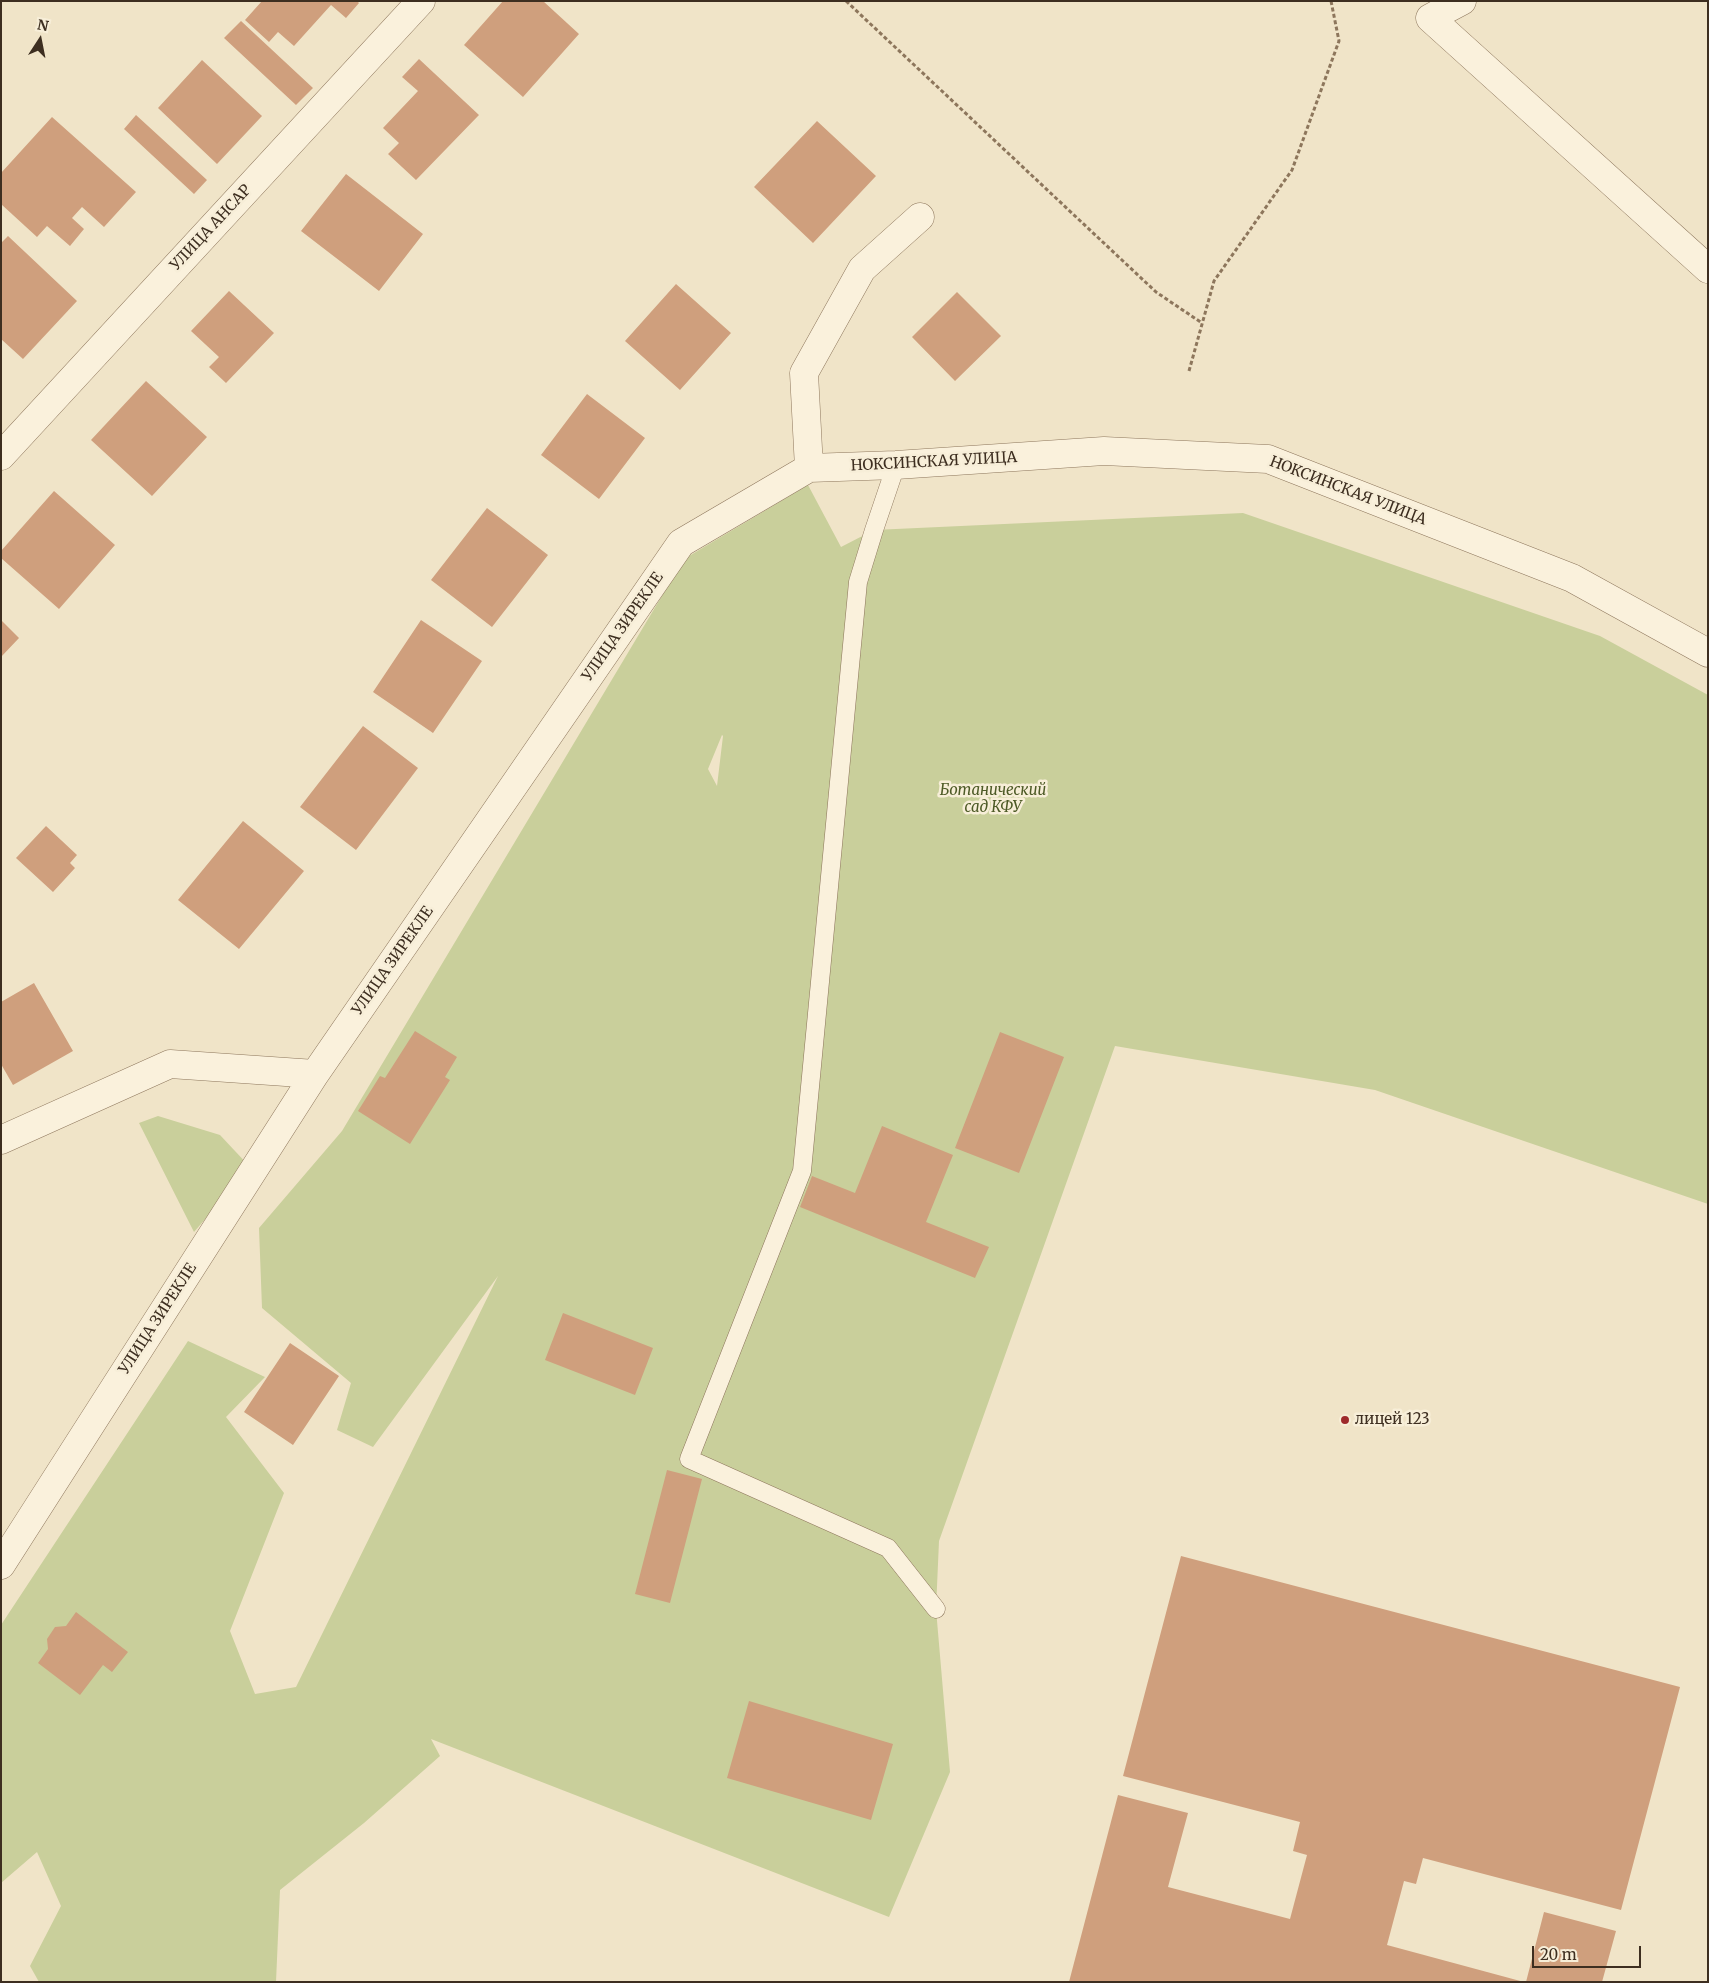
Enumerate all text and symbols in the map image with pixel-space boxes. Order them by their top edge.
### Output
north arrow [15,15,65,65]
text: N [36,15,50,35]
street label: УЛИЦА АНСАР [167,182,255,274]
street label: НОКСИНСКАЯ УЛИЦА [850,449,1018,475]
street label: НОКСИНСКАЯ УЛИЦА [1267,453,1429,529]
street label: УЛИЦА ЗИРЕКЛЕ [579,569,667,685]
park label: Ботанический сад КФУ [940,782,1046,817]
street label: УЛИЦА ЗИРЕКЛЕ [349,903,437,1019]
street label: УЛИЦА ЗИРЕКЛЕ [115,1260,201,1378]
place label: лицей 123 [1355,1411,1430,1429]
marker: лицей 123 [1339,1414,1351,1426]
scale bar [1534,1936,1643,1968]
text: 20 m [1540,1945,1577,1964]

